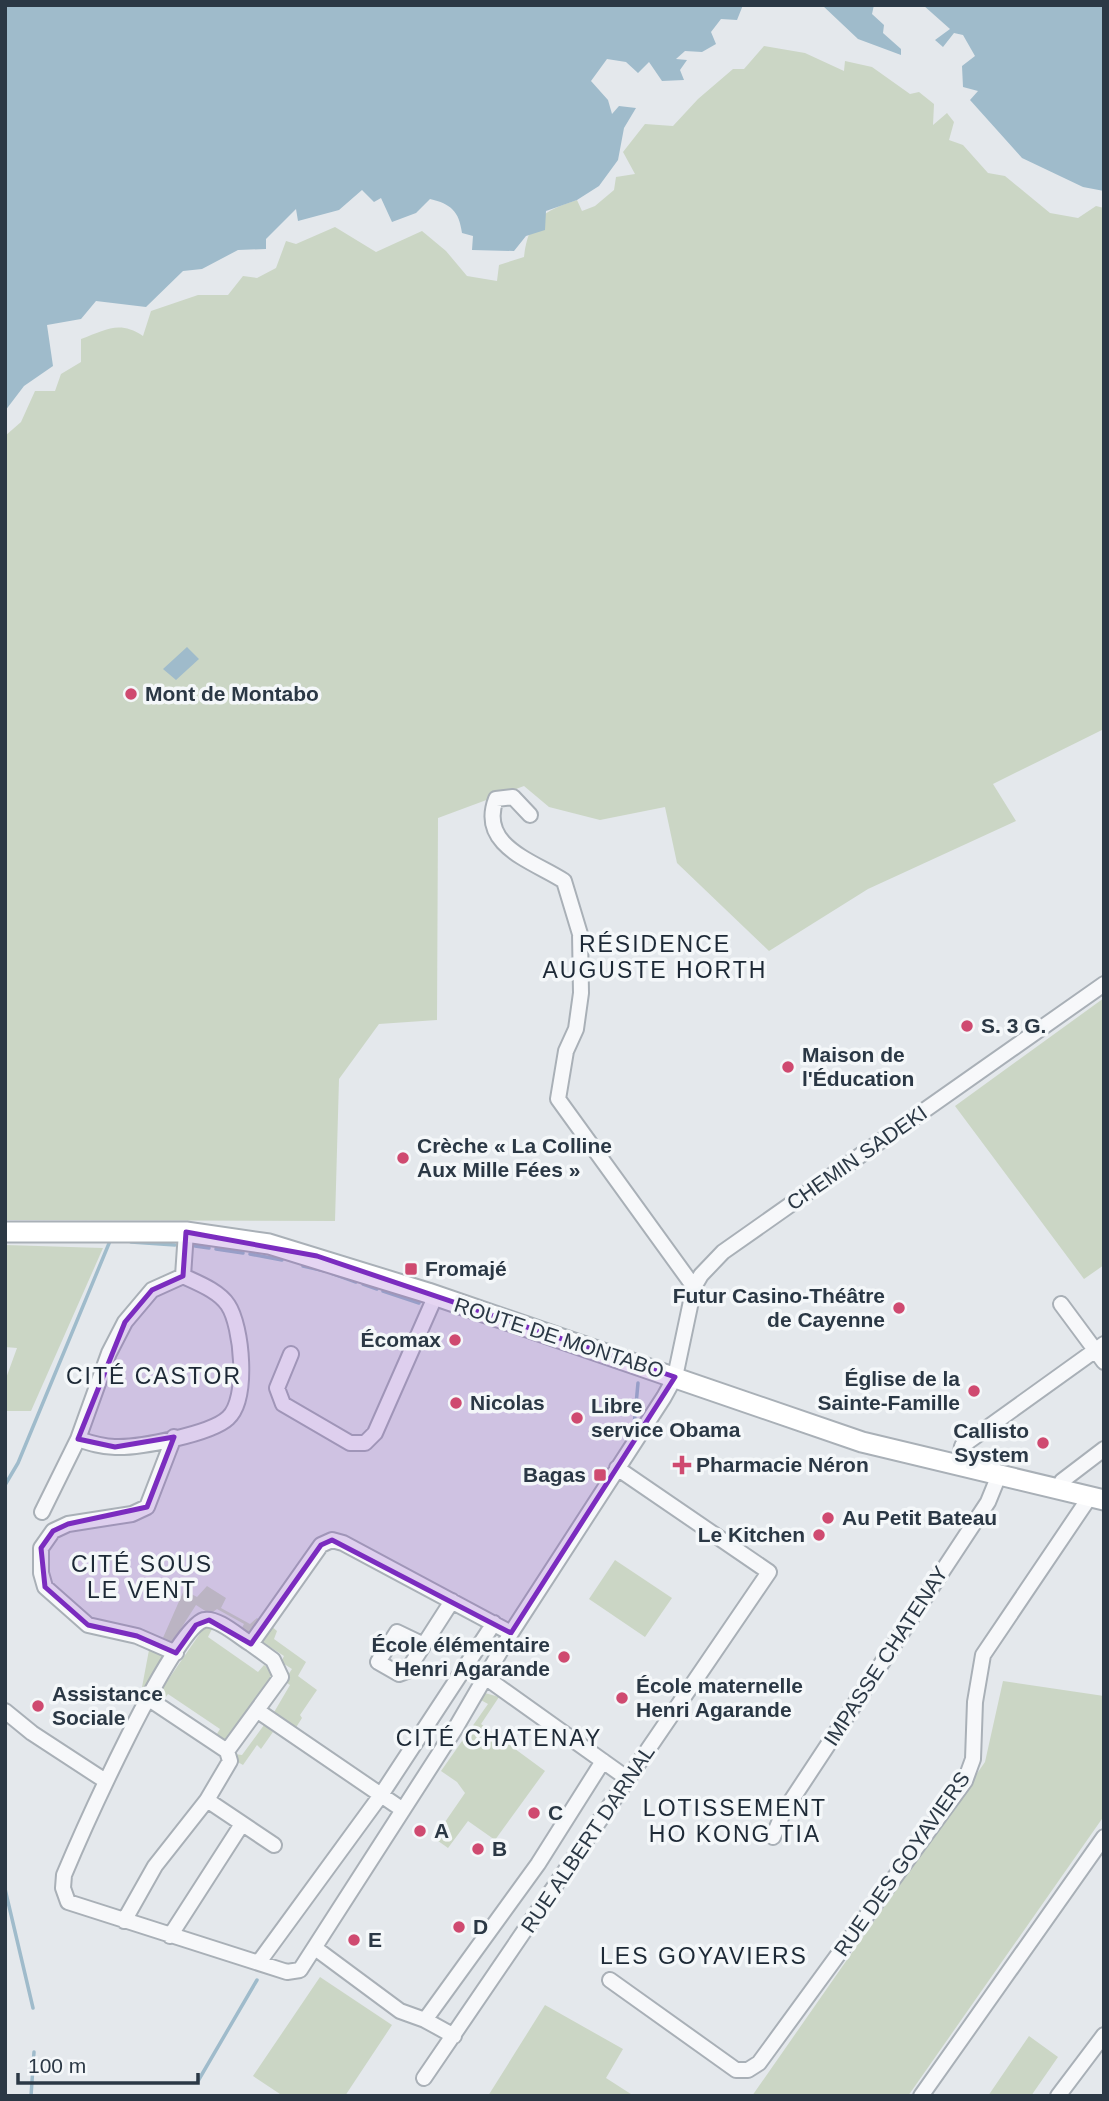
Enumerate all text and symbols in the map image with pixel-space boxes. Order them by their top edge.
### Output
place label: Mont de Montabo [145,682,319,705]
marker: Mont de Montabo [123,686,139,702]
district label: RÉSIDENCE AUGUSTE HORTH [543,931,767,983]
place label: S. 3 G. [981,1014,1046,1037]
marker: S. 3 G. [959,1018,975,1034]
place label: Maison de l'Éducation [802,1043,914,1090]
marker: Maison de l'Éducation [780,1059,796,1075]
street label: CHEMIN SADEKI [782,1101,931,1215]
place label: Crèche « La Colline Aux Mille Fées » [417,1134,612,1181]
marker: Crèche « La Colline Aux Mille Fées » [395,1150,411,1166]
place label: Fromajé [425,1257,507,1280]
marker: Fromajé [403,1261,419,1277]
place label: Futur Casino-Théâtre de Cayenne [673,1284,885,1331]
street label: ROUTE DE MONTABO [451,1293,667,1382]
marker: Futur Casino-Théâtre de Cayenne [891,1300,907,1316]
place label: Écomax [360,1328,441,1351]
marker: Écomax [447,1332,463,1348]
district label: CITÉ CASTOR [66,1363,242,1389]
place label: Église de la Sainte-Famille [818,1367,960,1414]
marker: Église de la Sainte-Famille [966,1383,982,1399]
place label: Nicolas [470,1391,545,1414]
place label: Libre service Obama [591,1394,741,1441]
marker: Nicolas [448,1395,464,1411]
marker: Libre service Obama [569,1410,585,1426]
place label: Callisto System [953,1419,1029,1466]
marker: Callisto System [1035,1435,1051,1451]
place label: Pharmacie Néron [696,1453,869,1476]
marker: Pharmacie Néron [674,1457,690,1473]
place label: Bagas [523,1463,586,1486]
marker: Bagas [592,1467,608,1483]
place label: Au Petit Bateau [842,1506,997,1529]
marker: Au Petit Bateau [820,1510,836,1526]
place label: Le Kitchen [698,1523,805,1546]
marker: Le Kitchen [811,1527,827,1543]
district label: CITÉ SOUS LE VENT [71,1551,213,1603]
street label: IMPASSE CHATENAY [819,1562,952,1750]
place label: École élémentaire Henri Agarande [371,1633,550,1680]
marker: École élémentaire Henri Agarande [556,1649,572,1665]
place label: École maternelle Henri Agarande [636,1674,803,1721]
place label: Assistance Sociale [52,1682,163,1729]
marker: École maternelle Henri Agarande [614,1690,630,1706]
marker: Assistance Sociale [30,1698,46,1714]
district label: CITÉ CHATENAY [396,1725,602,1751]
street label: RUE ALBERT DARNAL [516,1741,659,1937]
street label: RUE DES GOYAVIERS [829,1767,974,1960]
district label: LOTISSEMENT HO KONG TIA [643,1795,827,1847]
place label: C [548,1801,563,1824]
marker: C [526,1805,542,1821]
place label: A [434,1819,449,1842]
marker: A [412,1823,428,1839]
place label: B [492,1837,507,1860]
marker: B [470,1841,486,1857]
place label: D [473,1915,488,1938]
marker: D [451,1919,467,1935]
place label: E [368,1928,382,1951]
marker: E [346,1932,362,1948]
district label: LES GOYAVIERS [600,1943,808,1969]
scale bar [18,2042,198,2086]
text: 100 m [28,2054,86,2077]

